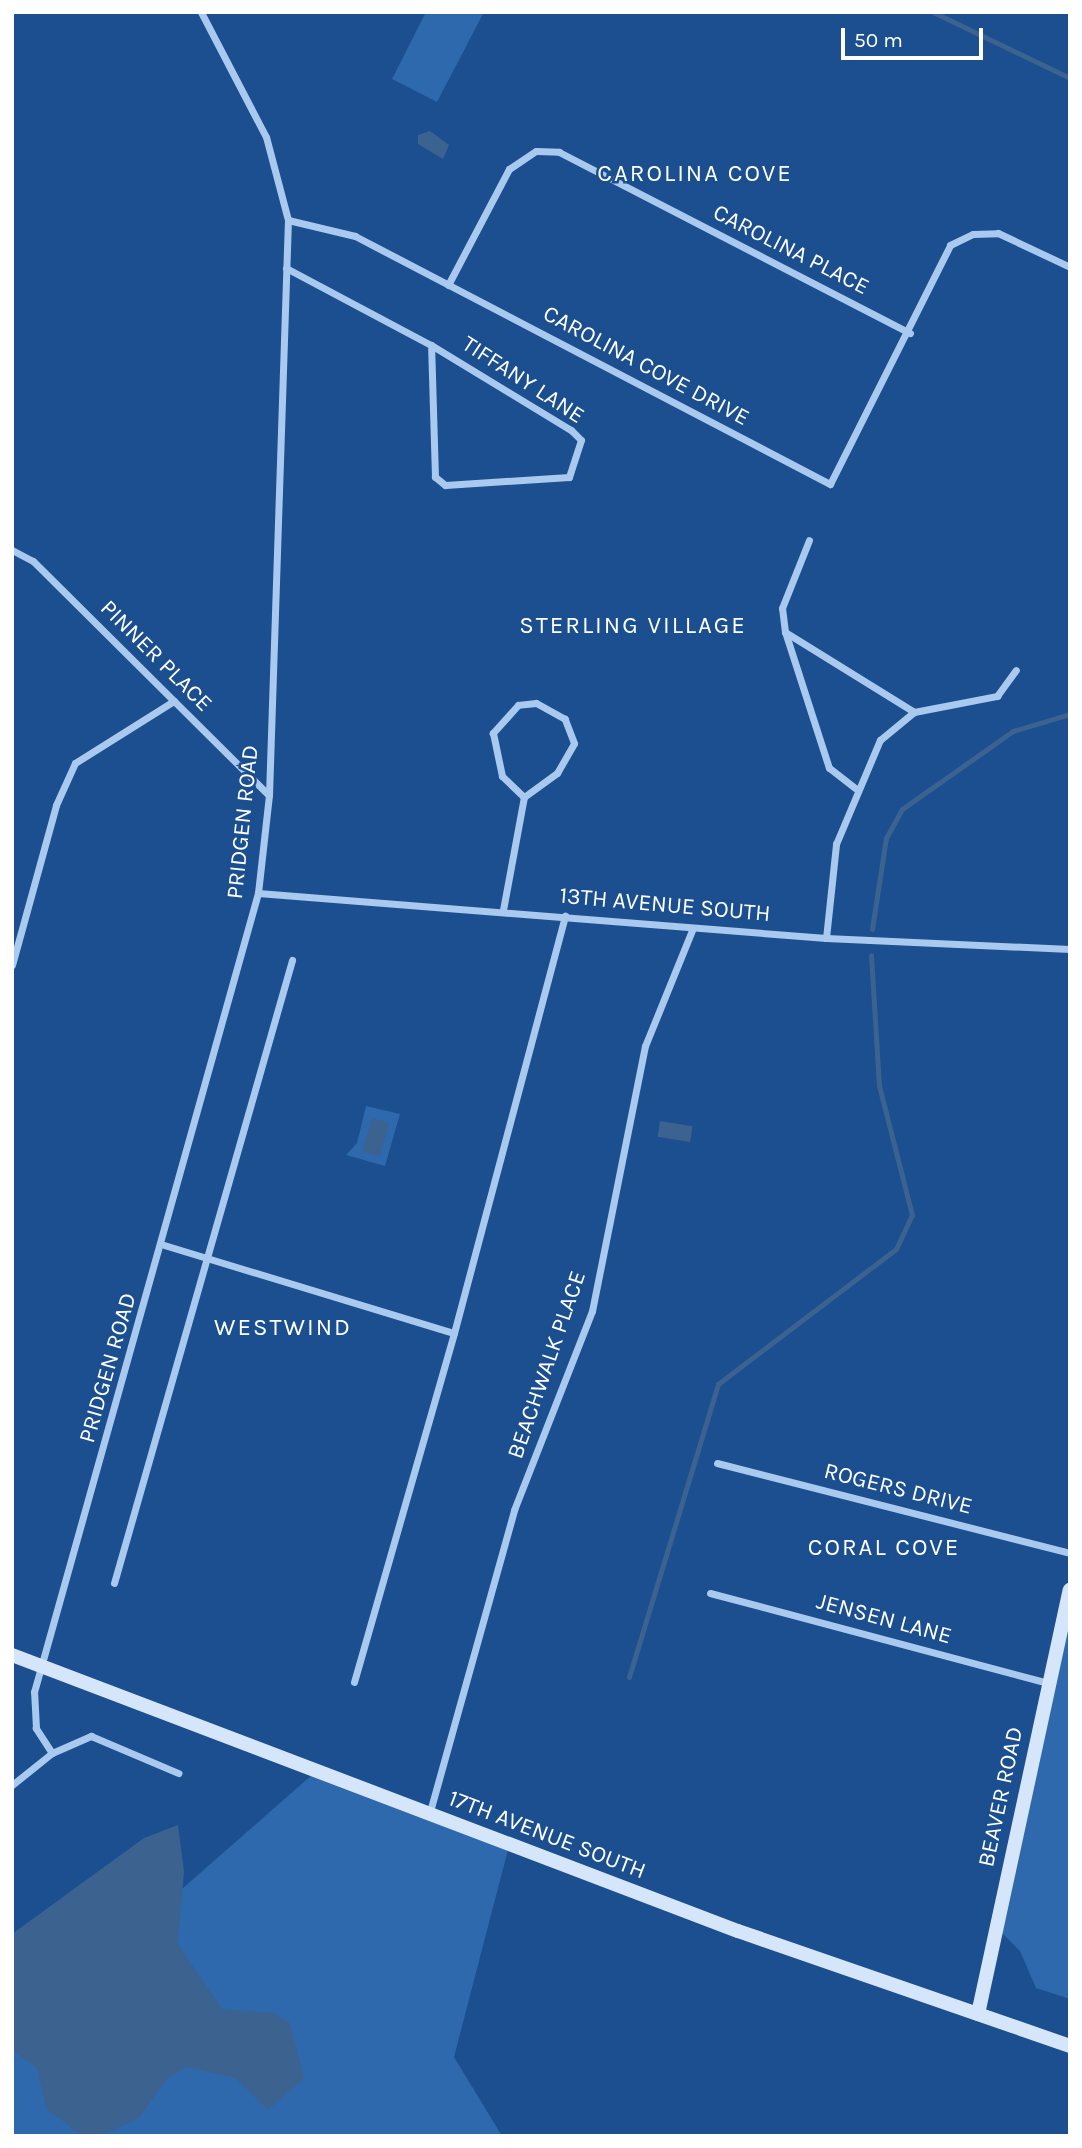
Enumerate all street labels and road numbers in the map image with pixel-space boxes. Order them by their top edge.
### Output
street label: CAROLINA PLACE [708,199,874,301]
street label: CAROLINA COVE DRIVE [538,300,754,432]
street label: TIFFANY LANE [457,330,589,430]
street label: PINNER PLACE [94,594,218,718]
street label: PRIDGEN ROAD [221,744,265,900]
street label: 13TH AVENUE SOUTH [558,882,772,928]
street label: BEACHWALK PLACE [502,1267,592,1463]
street label: PRIDGEN ROAD [73,1290,143,1446]
street label: ROGERS DRIVE [821,1457,975,1521]
street label: JENSEN LANE [813,1588,955,1650]
street label: BEAVER ROAD [973,1724,1029,1870]
street label: 17TH AVENUE SOUTH [445,1785,649,1885]

